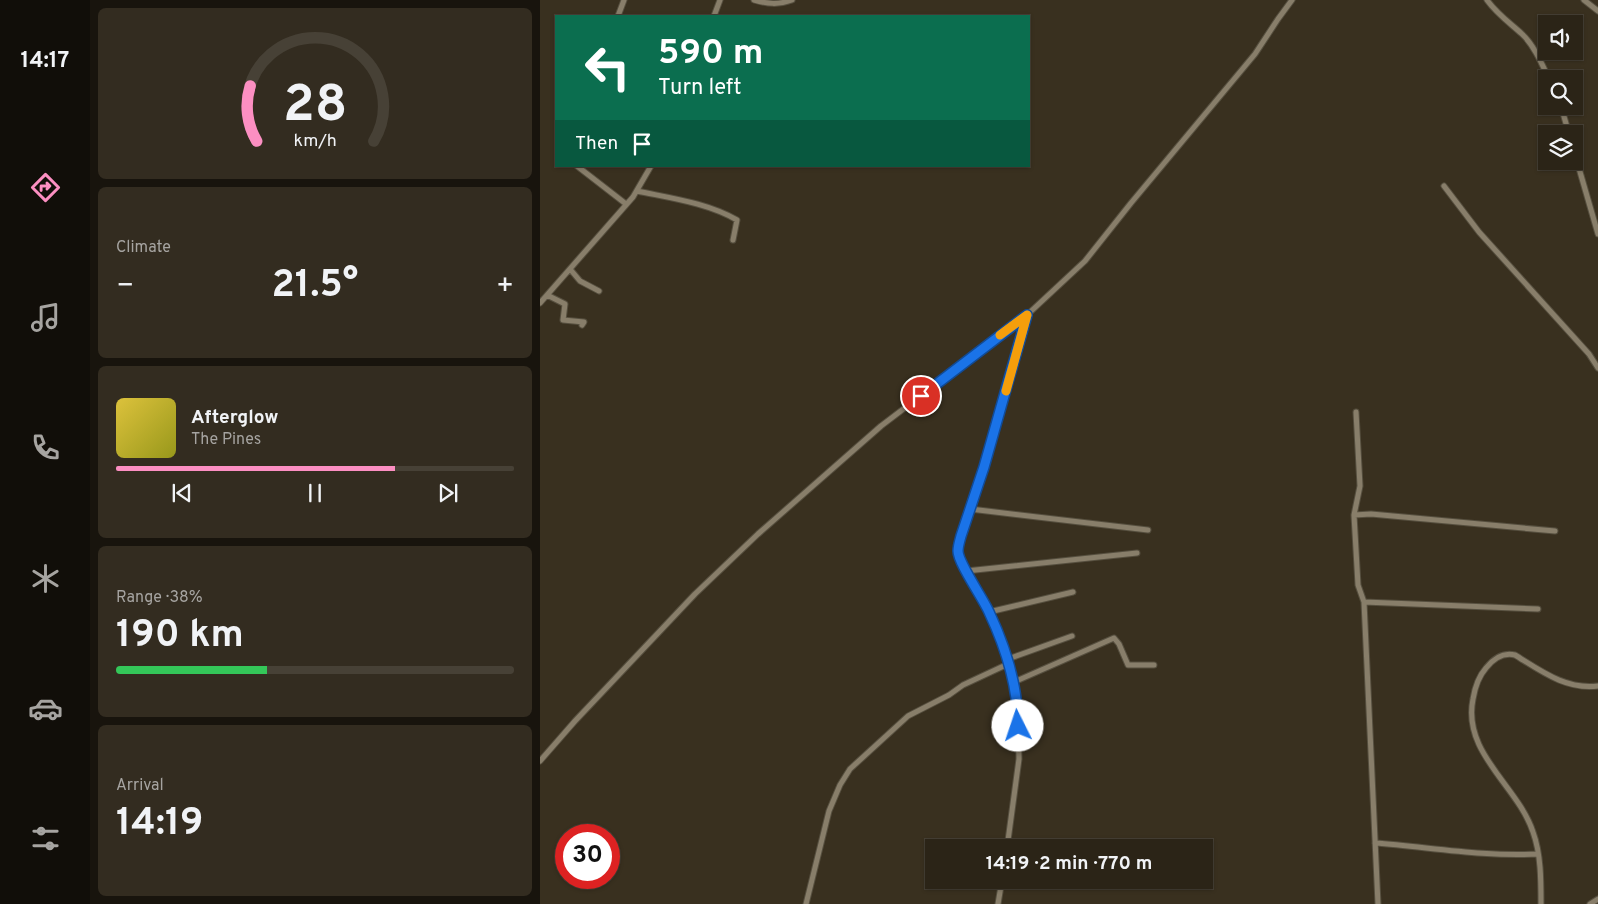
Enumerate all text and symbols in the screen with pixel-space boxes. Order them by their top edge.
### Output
map controls [1538,15,1583,170]
button: sound [1538,15,1583,60]
text: 590 m [658,32,763,76]
icon: left [575,35,640,100]
text: 14:17 [21,48,69,75]
button: search [1538,70,1583,115]
text: 28 [283,74,347,140]
text: Turn left [658,75,741,102]
button: layers [1538,125,1583,170]
text: km/h [293,130,337,153]
icon: arrive [628,130,656,158]
text: Then [575,132,618,156]
icon: directions [28,170,63,205]
text: Climate [116,238,171,258]
text: 21.5° [272,262,358,311]
text: − [116,269,134,305]
text: + [496,269,514,305]
icon: music [28,300,63,335]
pin [900,375,942,417]
icon: arrive [907,382,935,410]
text: Afterglow [191,406,279,430]
icon: phone [28,430,63,465]
text: The Pines [191,430,261,450]
icon: previous [168,479,196,507]
icon: pause [301,479,329,507]
icon: next [434,479,462,507]
icon: climate [28,561,63,596]
text: Range · 38% [116,588,203,608]
text: 190 km [116,612,244,661]
icon: car [28,691,63,726]
position arrow [991,699,1043,751]
text: Arrival [116,776,164,796]
text: 14:19 [116,800,203,849]
icon: filters [28,821,63,856]
speed limit sign: 30 [555,824,620,889]
text: 14:19 · 2 min · 770 m [986,852,1152,876]

